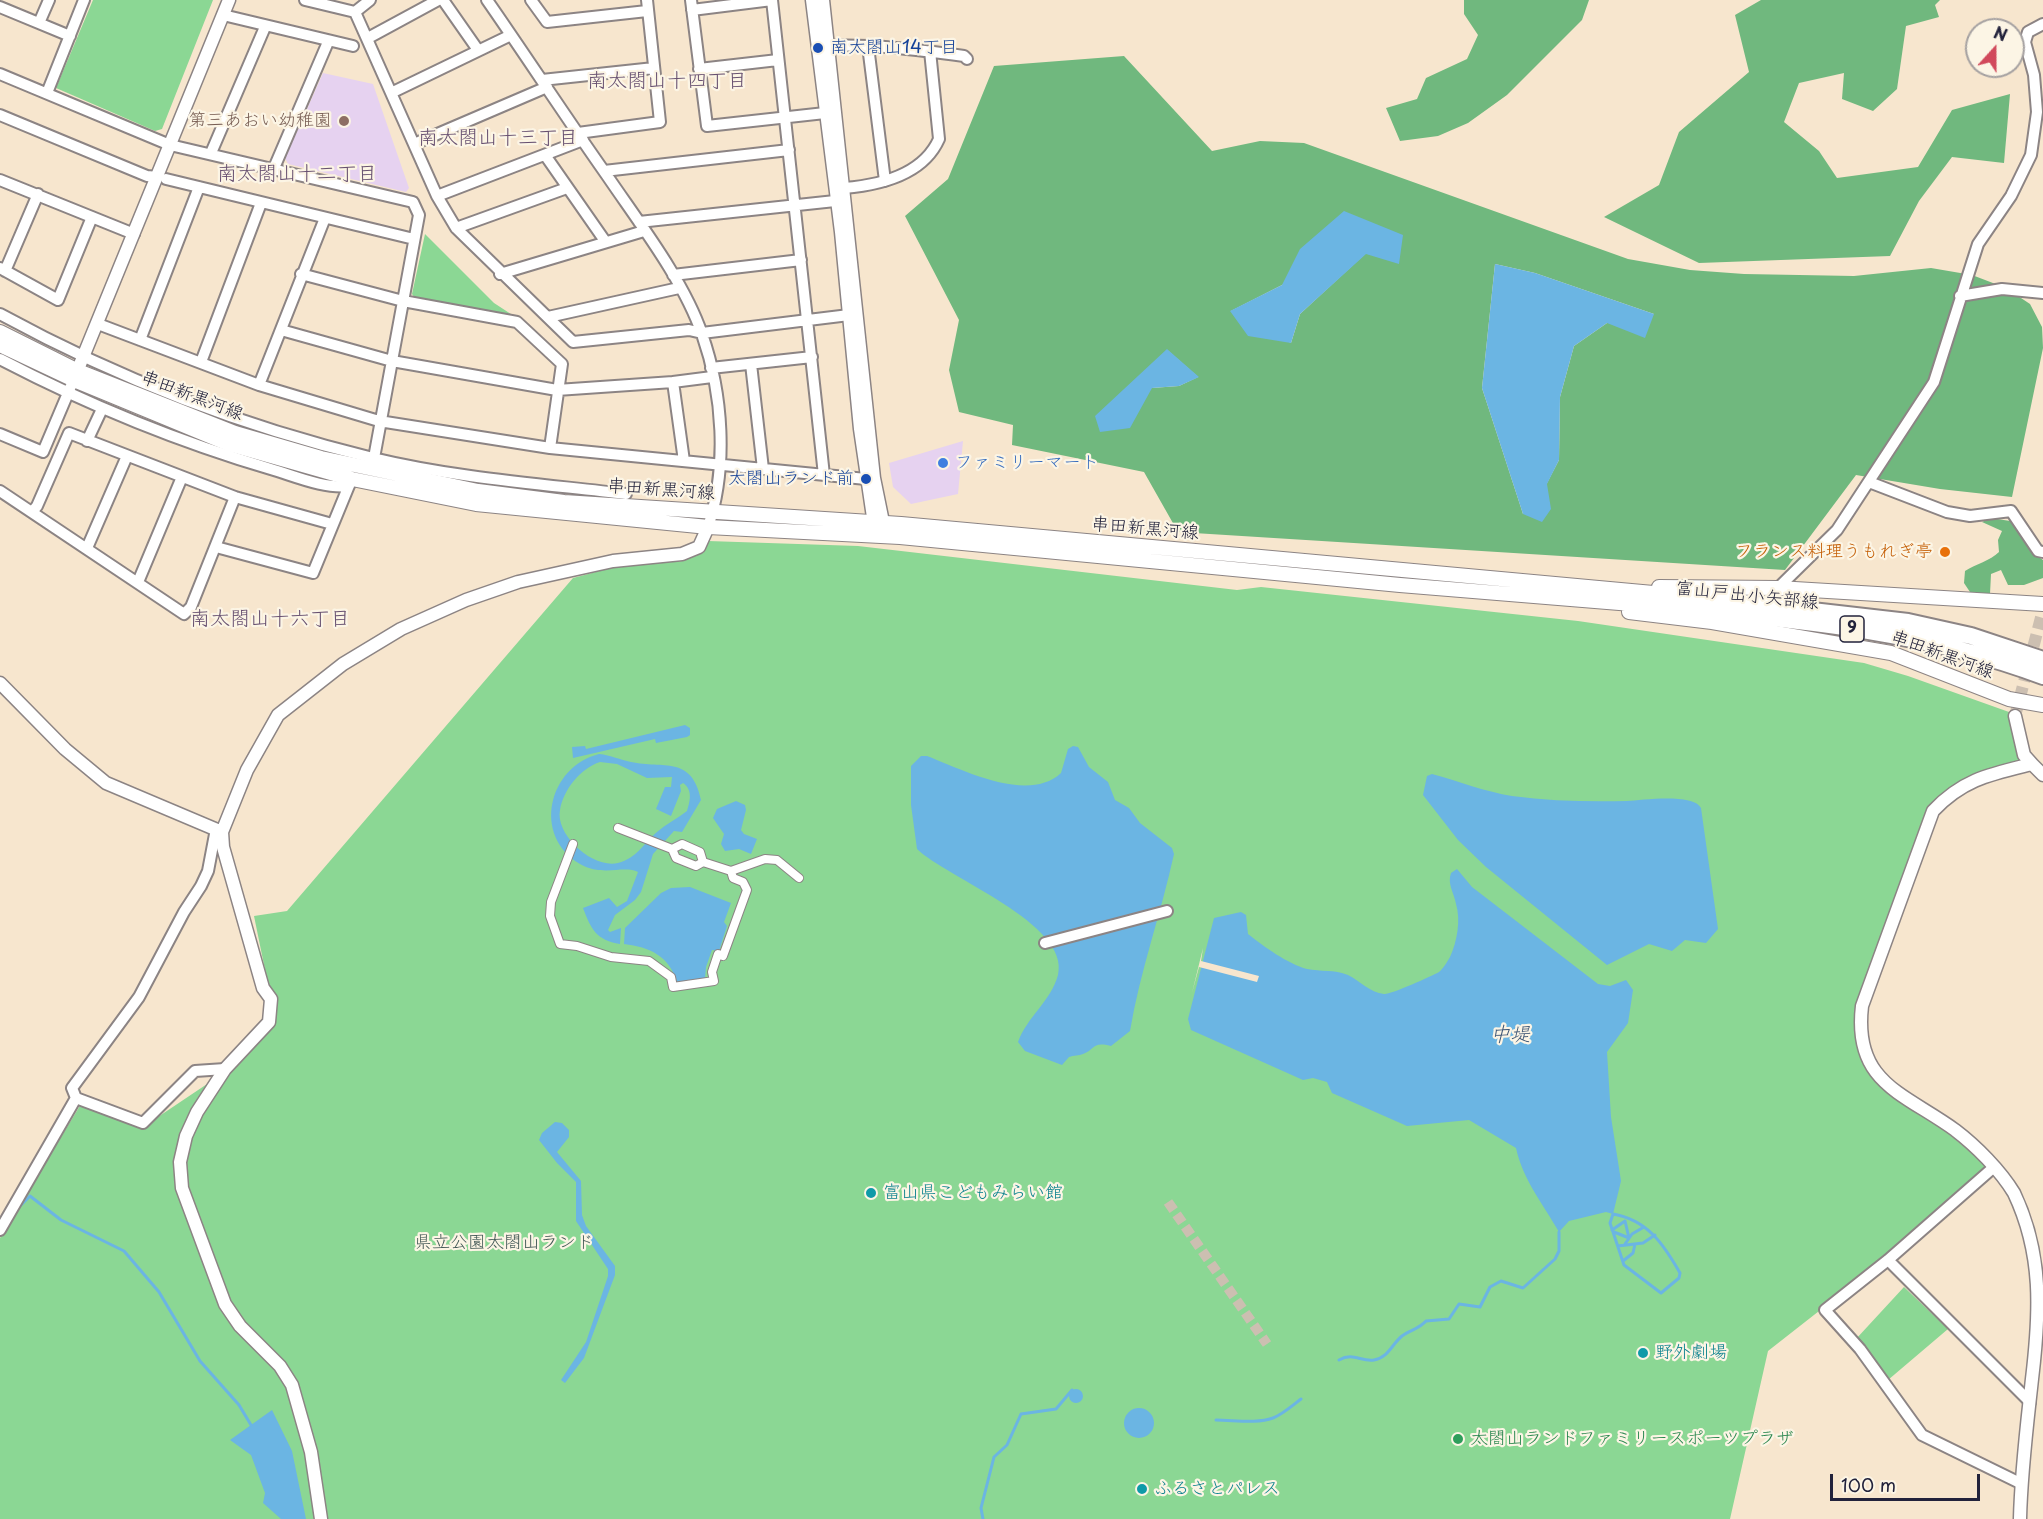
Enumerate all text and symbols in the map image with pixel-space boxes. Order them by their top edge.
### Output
north arrow [1965,18,2025,78]
text: N [1991,20,2011,47]
place label: 南太閤山14丁目 [830,37,958,59]
marker: 南太閤山14丁目 [811,41,825,55]
district label: 南太閤山十四丁目 [587,69,747,93]
place label: 第三あおい幼稚園 [188,110,332,132]
marker: 第三あおい幼稚園 [337,114,351,128]
district label: 南太閤山十三丁目 [418,126,578,150]
district label: 南太閤山十二丁目 [217,162,377,186]
street label: 串田新黒河線 [138,367,246,425]
place label: ファミリーマート [955,452,1099,474]
marker: ファミリーマート [936,456,950,470]
place label: 太閤山ランド前 [728,468,854,490]
marker: 太閤山ランド前 [859,472,873,486]
street label: 串田新黒河線 [606,475,716,505]
street label: 串田新黒河線 [1090,514,1200,544]
place label: フランス料理うもれぎ亭 [1735,541,1933,563]
marker: フランス料理うもれぎ亭 [1938,545,1952,559]
street label: 富山戸出小矢部線 [1674,578,1820,614]
district label: 南太閤山十六丁目 [190,607,350,631]
road number: 9 [1840,616,1864,642]
street label: 串田新黒河線 [1888,626,1996,684]
water label: 中堤 [1490,1023,1530,1047]
place label: 富山県こどもみらい館 [883,1182,1063,1204]
marker: 富山県こどもみらい館 [864,1186,878,1200]
park label: 県立公園太閤山ランド [414,1232,594,1254]
place label: 野外劇場 [1655,1342,1727,1364]
marker: 野外劇場 [1636,1346,1650,1360]
place label: 太閤山ランドファミリースポーツプラザ [1470,1428,1794,1450]
marker: 太閤山ランドファミリースポーツプラザ [1451,1432,1465,1446]
scale bar [1833,1462,1983,1500]
text: 100 m [1841,1471,1896,1498]
place label: ふるさとパレス [1154,1478,1280,1500]
marker: ふるさとパレス [1135,1482,1149,1496]

